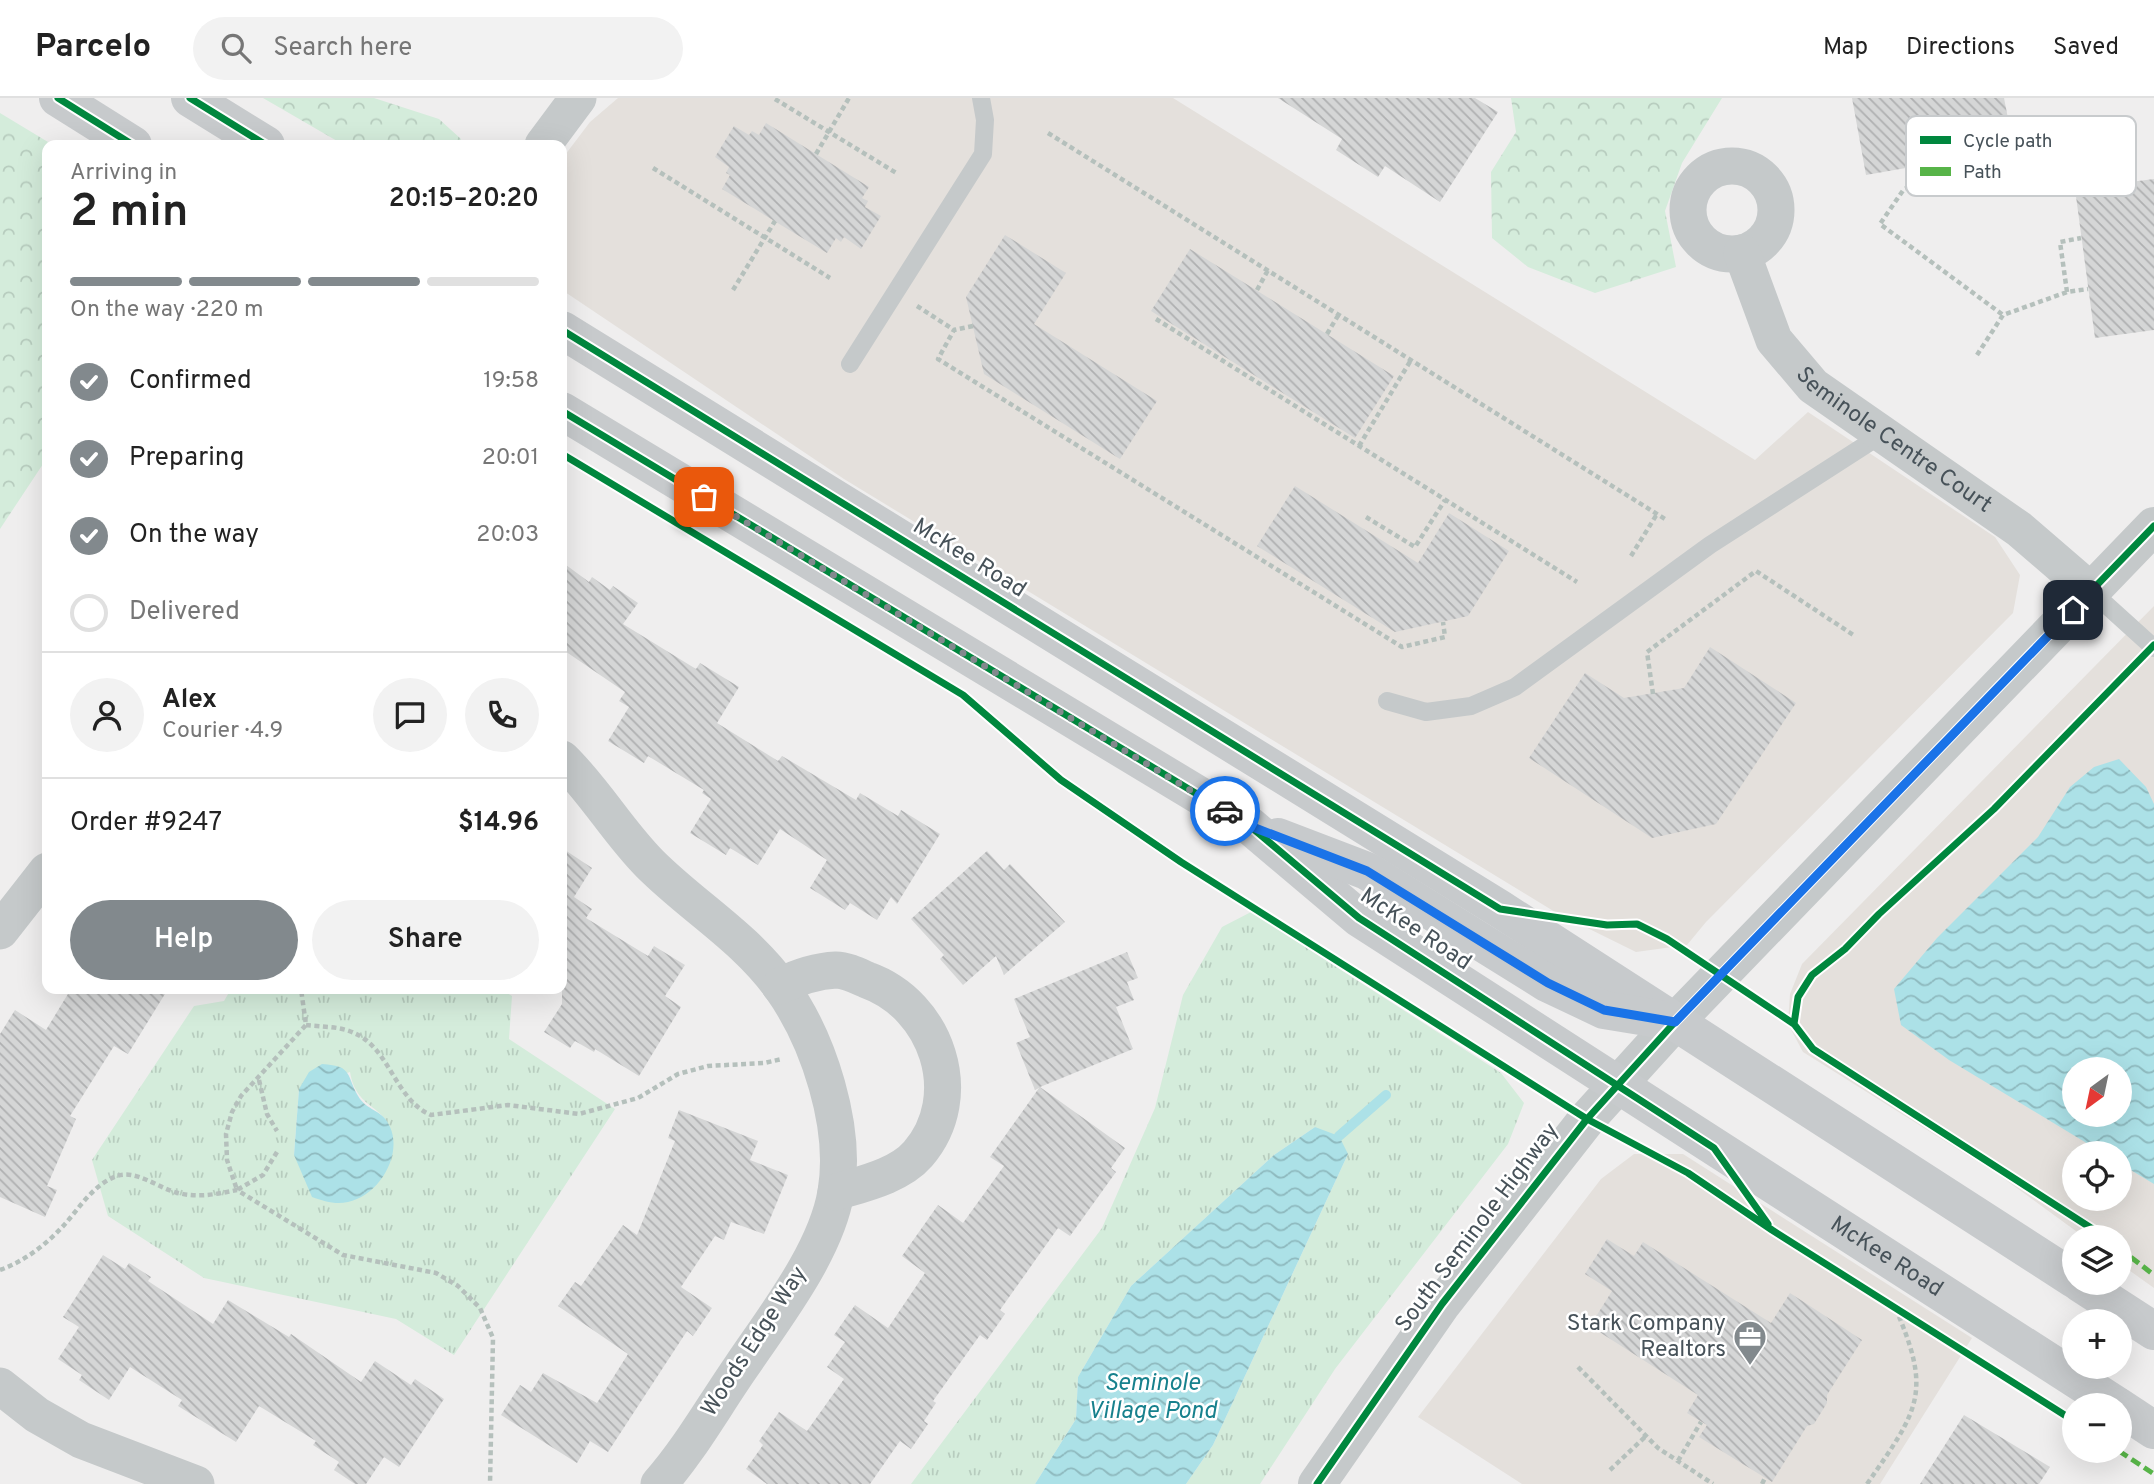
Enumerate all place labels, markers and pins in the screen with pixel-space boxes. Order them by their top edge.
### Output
pin [674,467,734,527]
pin [2043,580,2103,640]
place label: Stark Company Realtors [1567,1310,1726,1365]
office icon: Stark Company Realtors [1731,1318,1769,1367]

